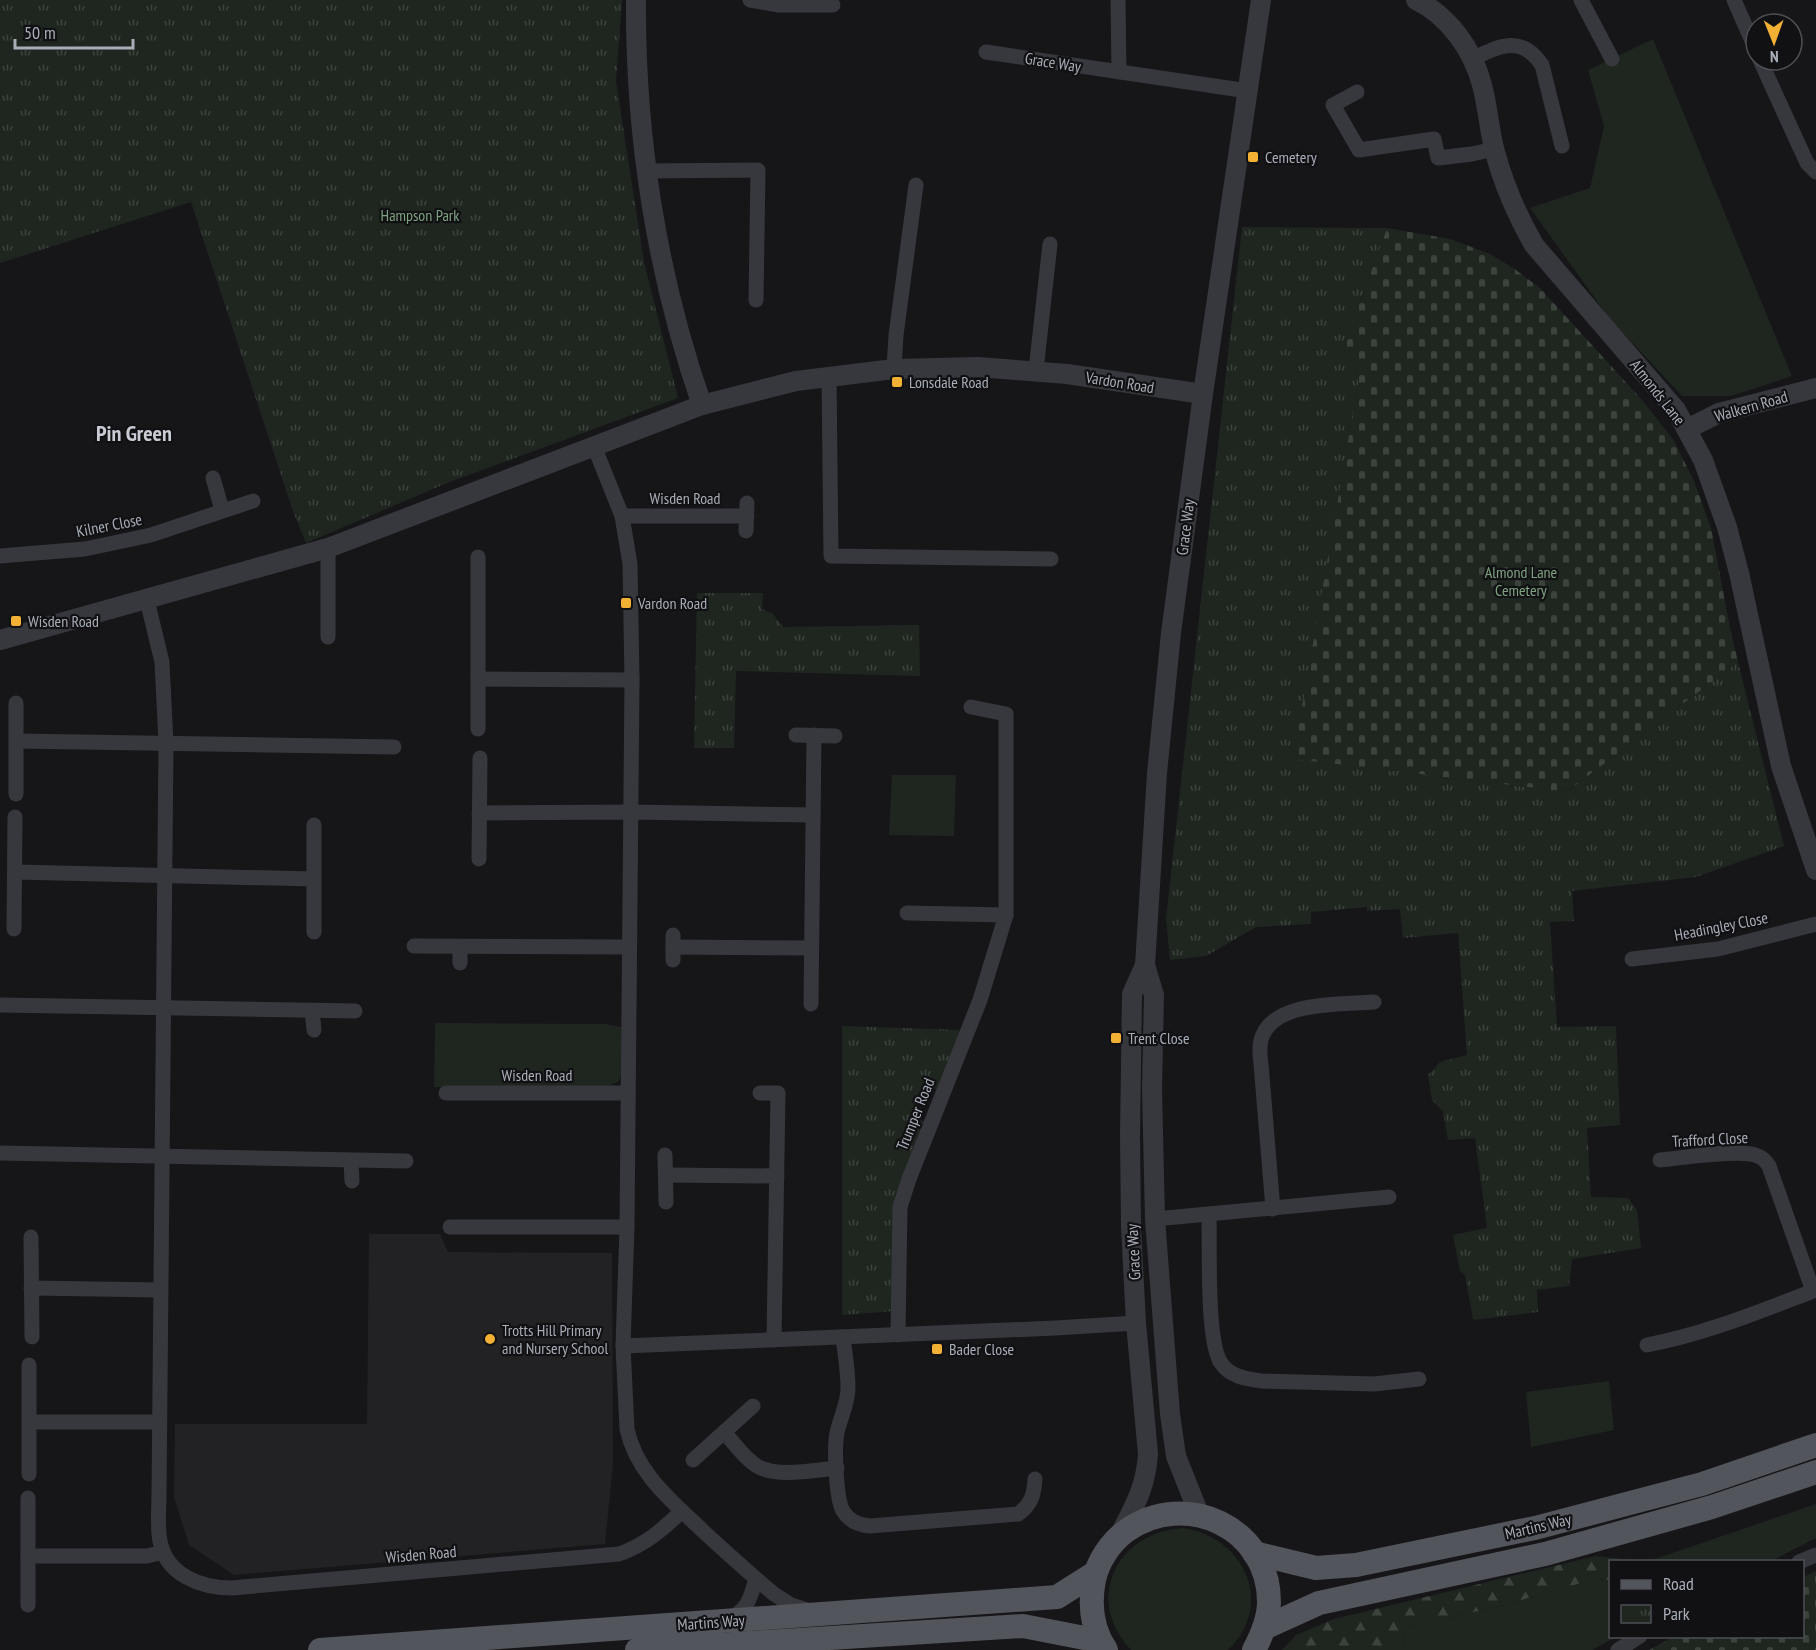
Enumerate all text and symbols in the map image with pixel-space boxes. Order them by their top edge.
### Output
scale bar [15,12,134,50]
north arrow [1744,12,1804,72]
text: 50 m [24,21,56,44]
text: N [1770,47,1779,67]
street label: Grace Way [1024,48,1082,76]
place label: Cemetery [1265,147,1317,167]
marker: Cemetery [1246,150,1260,164]
park label: Hampson Park [381,205,460,225]
street label: Almonds Lane [1626,355,1690,429]
street label: Vardon Road [1083,367,1156,397]
place label: Lonsdale Road [909,372,989,392]
marker: Lonsdale Road [890,375,904,389]
street label: Walkern Road [1712,386,1790,426]
district label: Pin Green [96,419,172,447]
street label: Wisden Road [650,488,721,508]
street label: Grace Way [1172,498,1198,556]
street label: Kilner Close [74,509,144,541]
park label: Almond Lane Cemetery [1485,562,1557,600]
place label: Vardon Road [637,593,707,613]
marker: Vardon Road [619,596,633,610]
place label: Wisden Road [28,611,99,631]
marker: Wisden Road [9,614,23,628]
street label: Headingley Close [1673,907,1769,945]
place label: Trent Close [1128,1028,1190,1048]
marker: Trent Close [1109,1031,1123,1045]
street label: Wisden Road [502,1065,573,1085]
street label: Trumper Road [891,1075,939,1153]
street label: Trafford Close [1671,1127,1749,1151]
street label: Grace Way [1122,1223,1144,1281]
place label: Trotts Hill Primary and Nursery School [502,1320,608,1358]
marker: Trotts Hill Primary and Nursery School [483,1332,497,1346]
place label: Bader Close [949,1339,1014,1359]
marker: Bader Close [930,1342,944,1356]
street label: Martins Way [1503,1509,1573,1543]
street label: Wisden Road [385,1541,457,1567]
legend [1609,1560,1804,1638]
text: Road [1663,1572,1694,1595]
text: Park [1663,1602,1690,1625]
street label: Martins Way [677,1610,745,1634]

